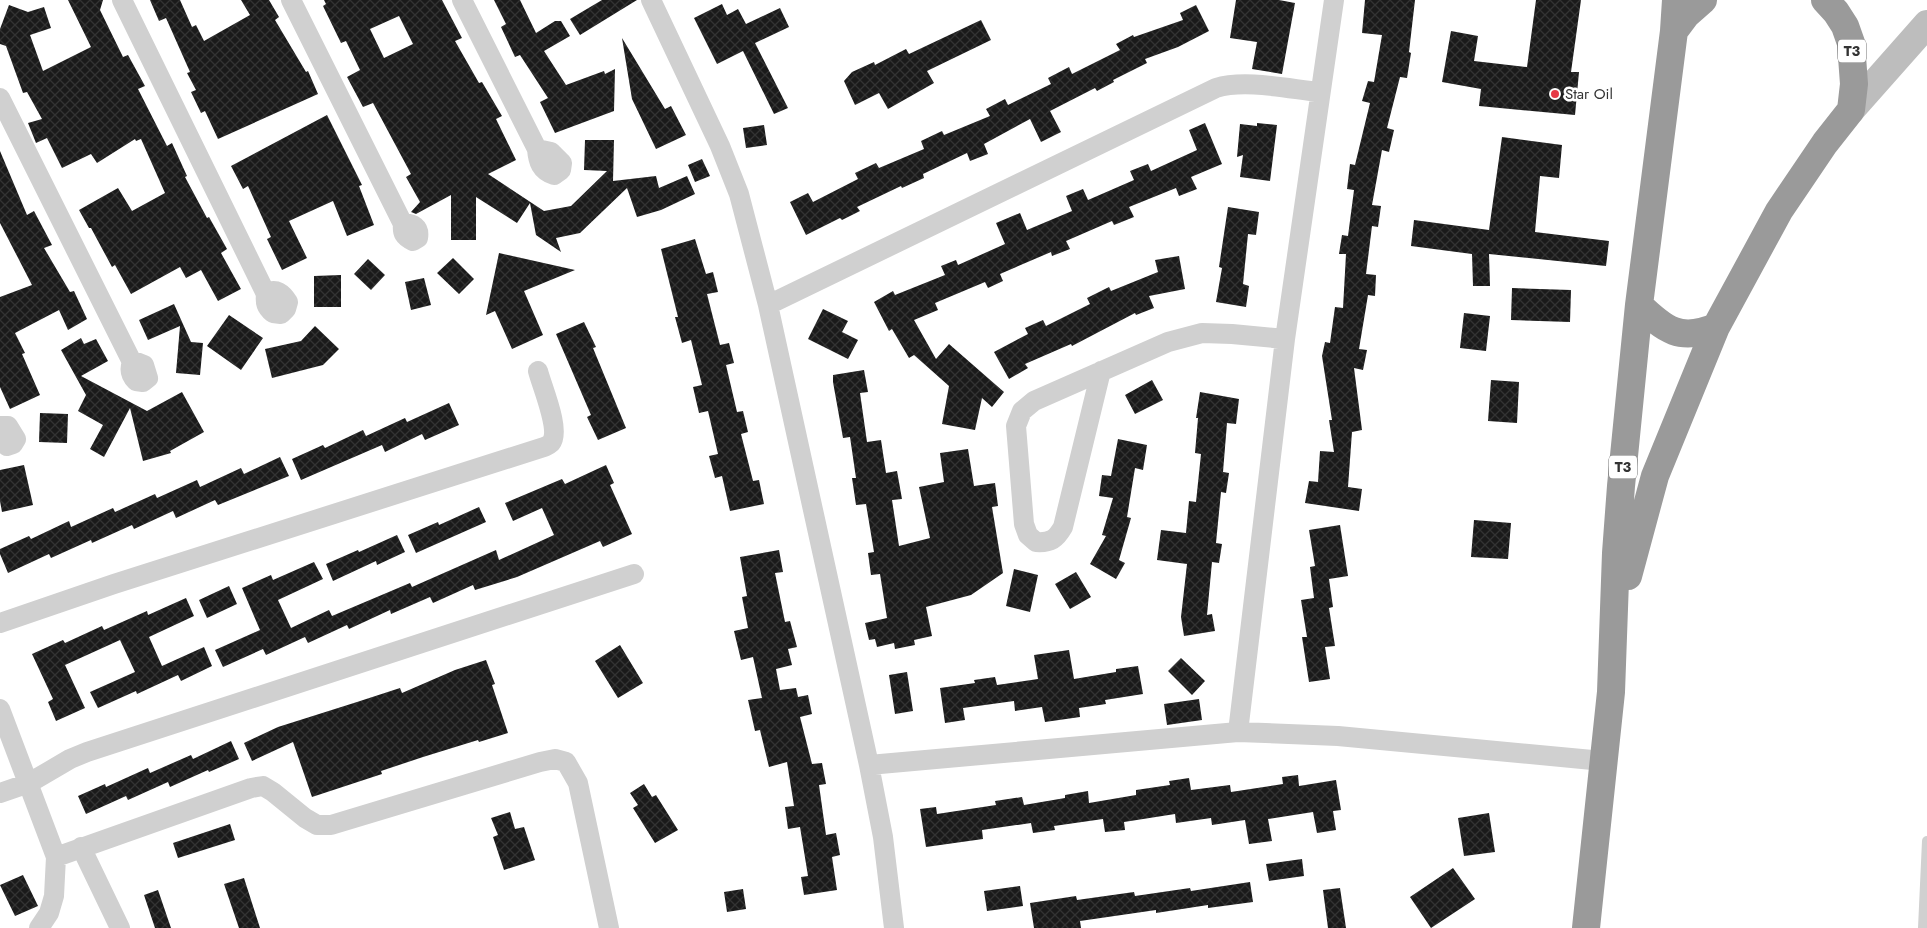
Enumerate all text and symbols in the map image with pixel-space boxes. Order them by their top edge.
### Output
road number: T3 [1838,40,1866,62]
place label: Star Oil [1565,83,1613,105]
marker: Star Oil [1549,88,1561,100]
road number: T3 [1609,456,1637,478]

